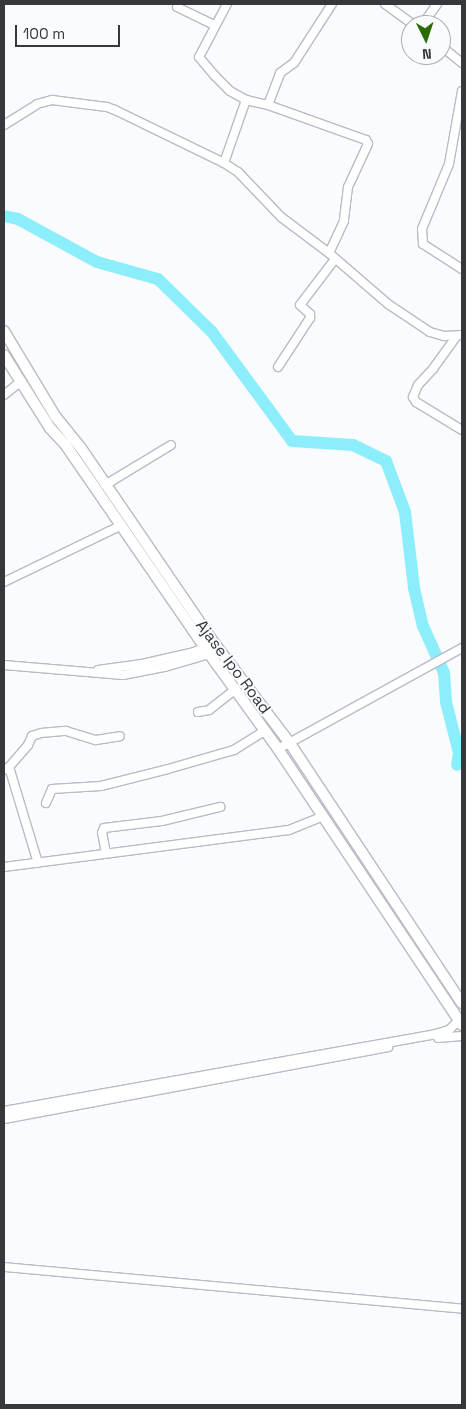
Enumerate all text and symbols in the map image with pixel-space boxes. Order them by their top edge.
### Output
scale bar [18,15,122,47]
north arrow [401,15,451,65]
text: 100 m [23,24,65,43]
text: N [422,45,432,63]
street label: Ajase Ipo Road [191,616,275,718]

